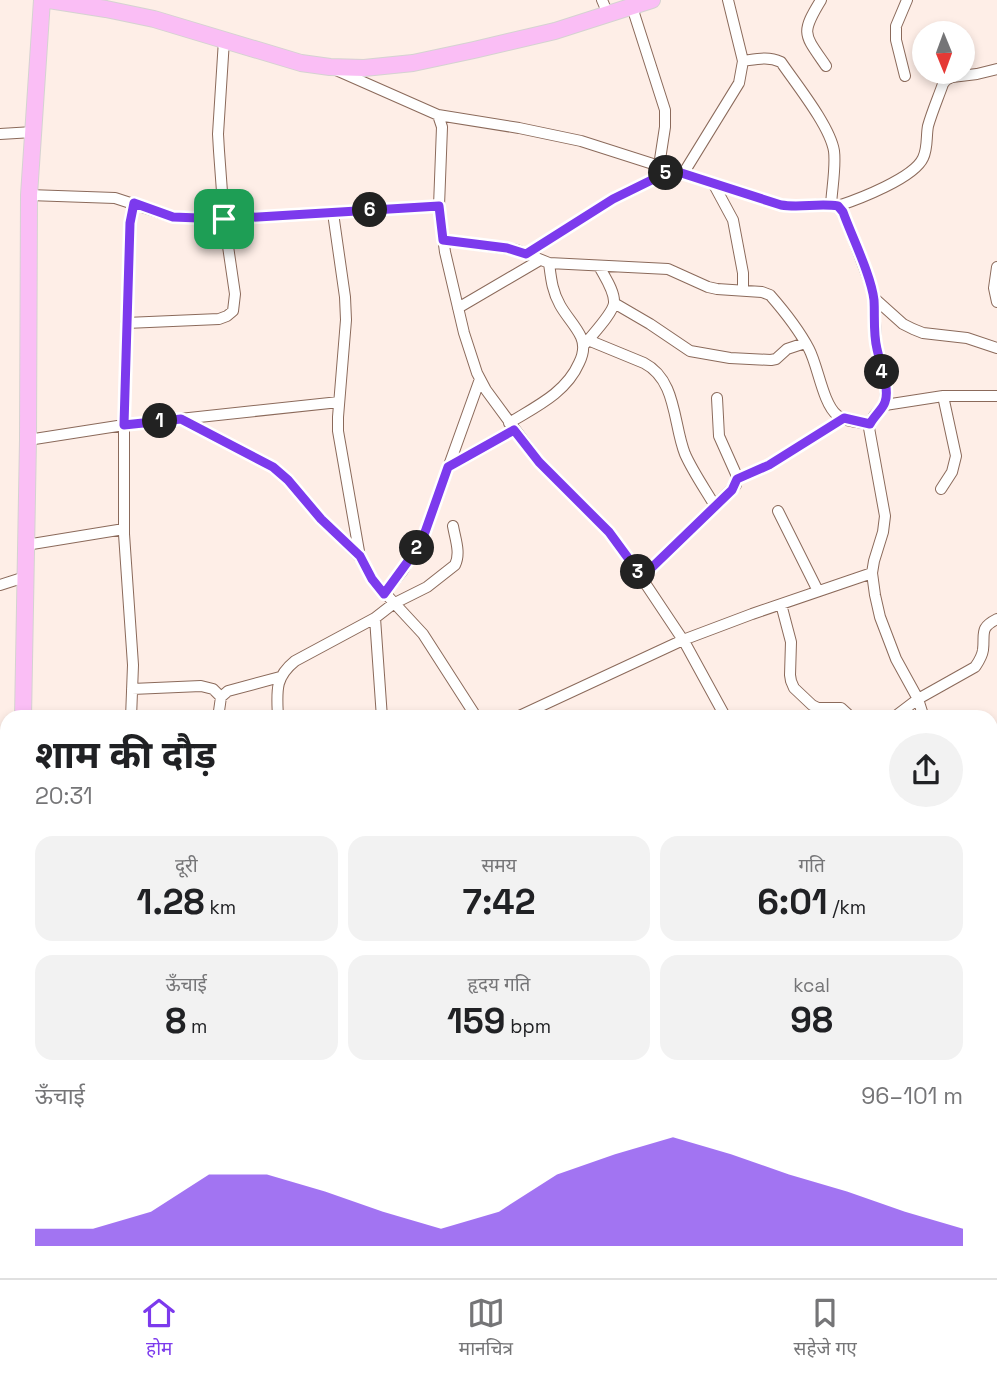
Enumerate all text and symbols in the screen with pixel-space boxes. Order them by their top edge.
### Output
north arrow [912,21,975,84]
map controls [912,21,975,84]
pin: 5 [648,156,684,190]
text: 5 [660,160,671,185]
pin [194,189,254,249]
pin: 6 [352,192,388,228]
text: 6 [364,197,375,222]
icon: arrive [205,200,243,238]
pin: 4 [864,354,900,390]
text: 4 [875,359,888,384]
pin: 1 [142,404,178,438]
text: 1 [155,408,164,433]
pin: 2 [400,530,434,566]
text: 2 [411,535,422,560]
pin: 3 [620,554,656,590]
text: 3 [632,559,643,584]
text: शाम की दौड़ [35,731,216,779]
button: share [889,733,963,807]
text: 20:31 [35,781,93,811]
text: दूरी [175,853,198,878]
text: समय [481,853,517,878]
text: गति [798,853,825,878]
text: 1.28 [137,880,205,924]
text: 7:42 [463,880,535,924]
text: 6:01 [757,880,828,924]
text: km [205,895,236,920]
text: /km [828,895,866,920]
text: ऊँचाई [166,972,207,997]
text: हृदय गति [468,972,530,997]
text: kcal [793,973,830,998]
text: 98 [790,998,833,1042]
text: 8 [165,999,186,1043]
text: 159 [447,999,505,1043]
text: m [186,1014,207,1039]
text: bpm [505,1014,551,1039]
text: ऊँचाई [35,1081,85,1111]
text: 96–101 m [861,1081,963,1111]
tab: होम [140,1294,178,1363]
tab: मानचित्र [459,1294,513,1363]
tab: सहेजे गए [794,1294,857,1363]

